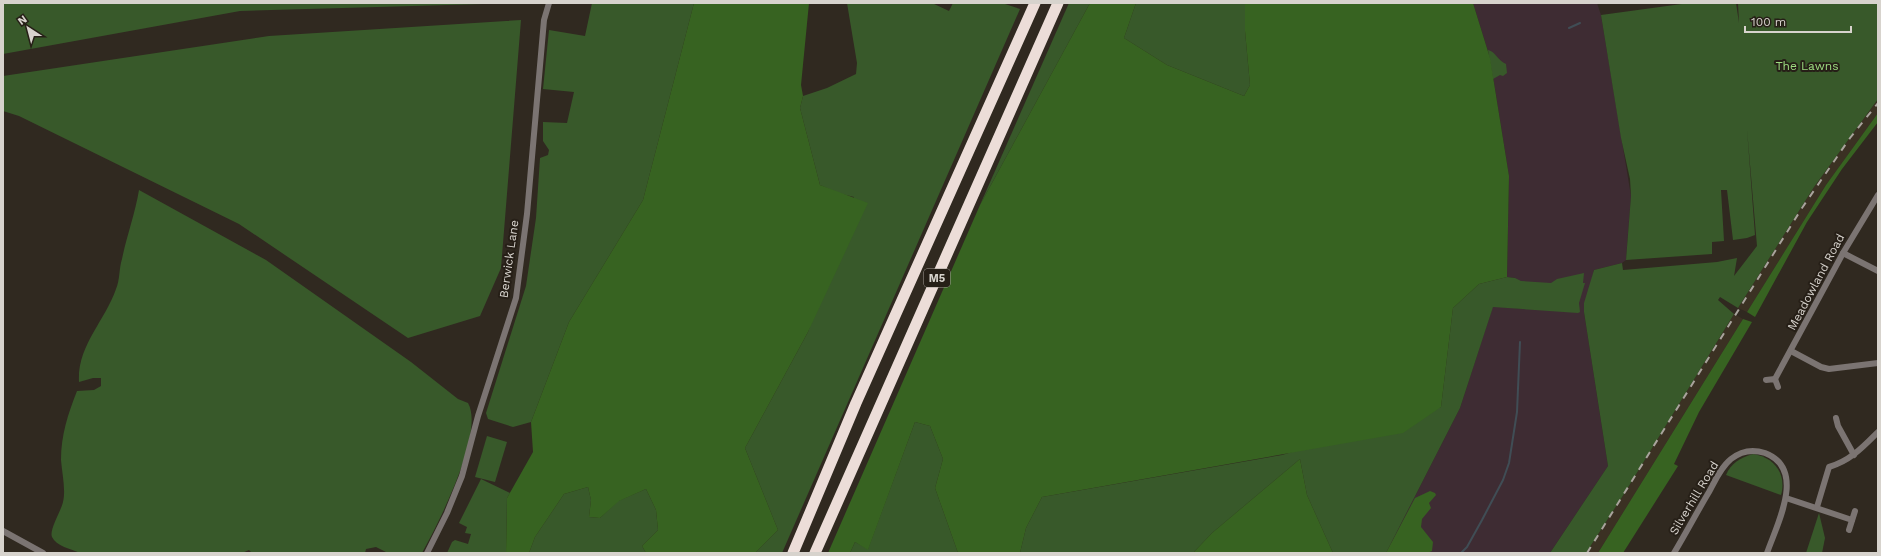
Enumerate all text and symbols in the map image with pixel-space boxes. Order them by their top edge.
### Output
north arrow [8,8,48,48]
scale bar [1745,8,1851,34]
text: N [15,13,30,28]
text: 100 m [1751,15,1786,29]
park label: The Lawns [1775,59,1839,73]
street label: Berwick Lane [497,219,521,299]
street label: Meadowland Road [1785,231,1847,333]
road number: M5 [924,269,950,287]
street label: Silverhill Road [1667,459,1721,537]

